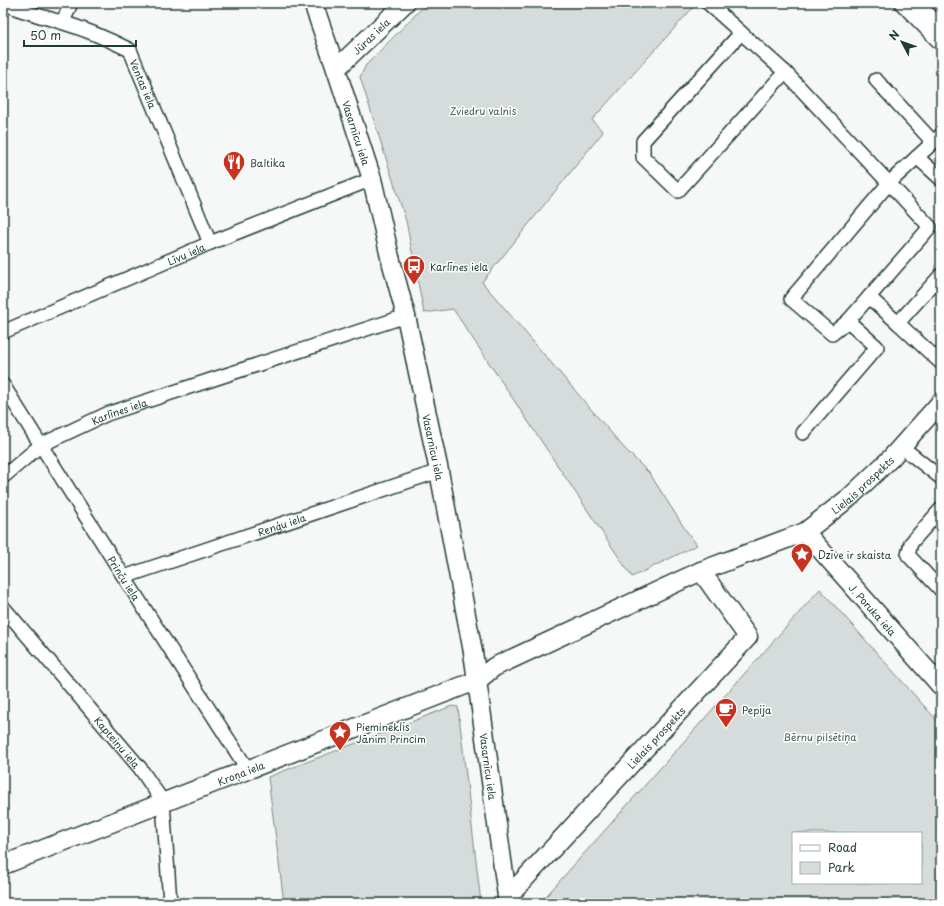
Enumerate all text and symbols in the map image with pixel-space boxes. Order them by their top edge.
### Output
street label: Jūras iela [349,14,393,57]
scale bar [24,22,136,48]
north arrow [882,22,922,62]
text: 50 m [30,26,61,44]
text: N [885,26,904,44]
street label: Ventas iela [127,57,161,111]
street label: Vasarnīcu iela [339,98,375,168]
park label: Zviedru valnis [450,103,517,118]
restaurant icon: Baltika [221,149,247,182]
place label: Baltika [250,155,286,170]
street label: Līvu iela [165,238,208,268]
bus stop icon: Karlīnes iela [401,253,427,286]
place label: Karlīnes iela [430,259,489,274]
street label: Karlīnes iela [89,394,149,428]
street label: Vasarnīcu iela [420,413,448,482]
street label: Lielais prospekts [828,452,897,517]
street label: Reņģu iela [255,509,308,539]
place icon: Dzīve ir skaista [789,541,815,574]
place label: Dzīve ir skaista [818,547,892,562]
street label: Prinču iela [105,553,145,604]
street label: J. Poruka iela [846,580,901,639]
cafe icon: Pepija [713,696,739,729]
street label: Lielais prospekts [623,702,688,772]
place label: Pepija [742,702,772,717]
street label: Kapteiņu iela [91,713,145,772]
place icon: Piemineklis Jānim Princim [327,719,353,752]
place label: Piemineklis Jānim Princim [356,719,426,746]
park label: Bērnu pilsētiņa [784,729,857,744]
street label: Vasarnīcu iela [477,732,501,802]
street label: Kroņa iela [215,756,267,788]
legend [792,832,922,884]
text: Road [828,838,857,856]
text: Park [828,858,855,876]

